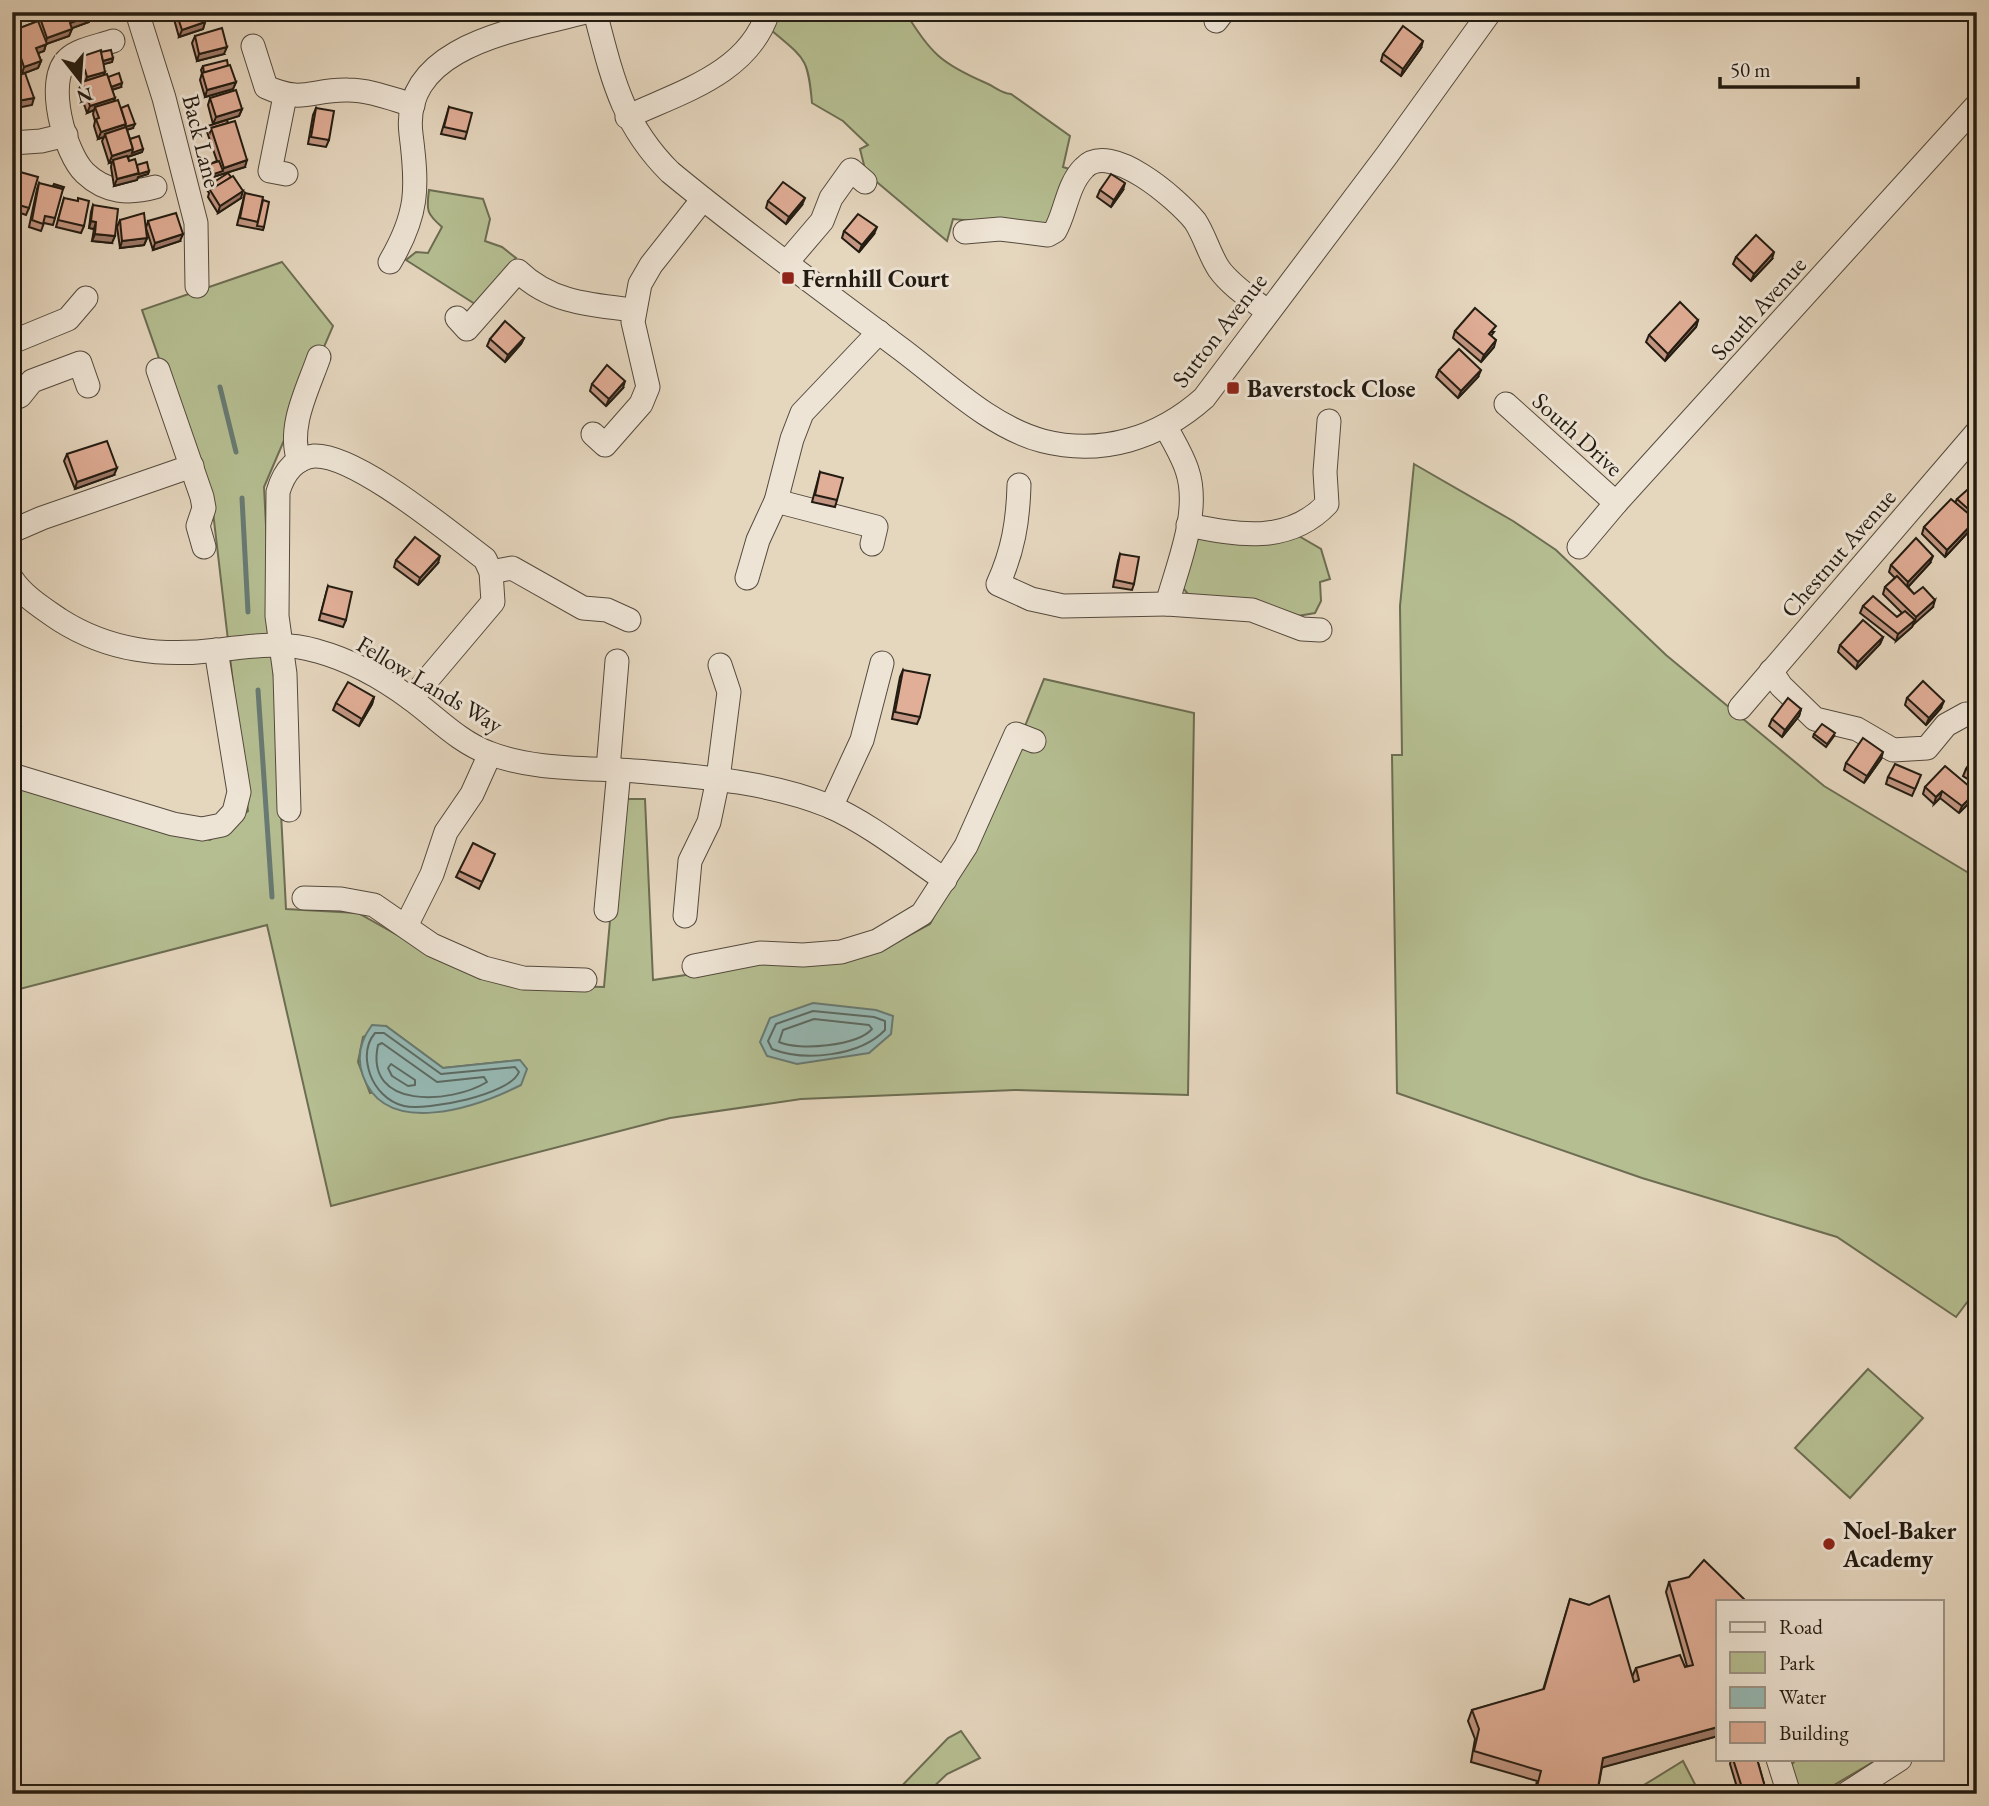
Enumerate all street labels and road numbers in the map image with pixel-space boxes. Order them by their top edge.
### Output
street label: Back Lane [175,91,229,191]
street label: South Avenue [1703,250,1813,366]
street label: Sutton Avenue [1165,266,1273,394]
street label: South Drive [1526,385,1630,483]
street label: Chestnut Avenue [1774,482,1902,624]
street label: Fellow Lands Way [351,628,509,740]

